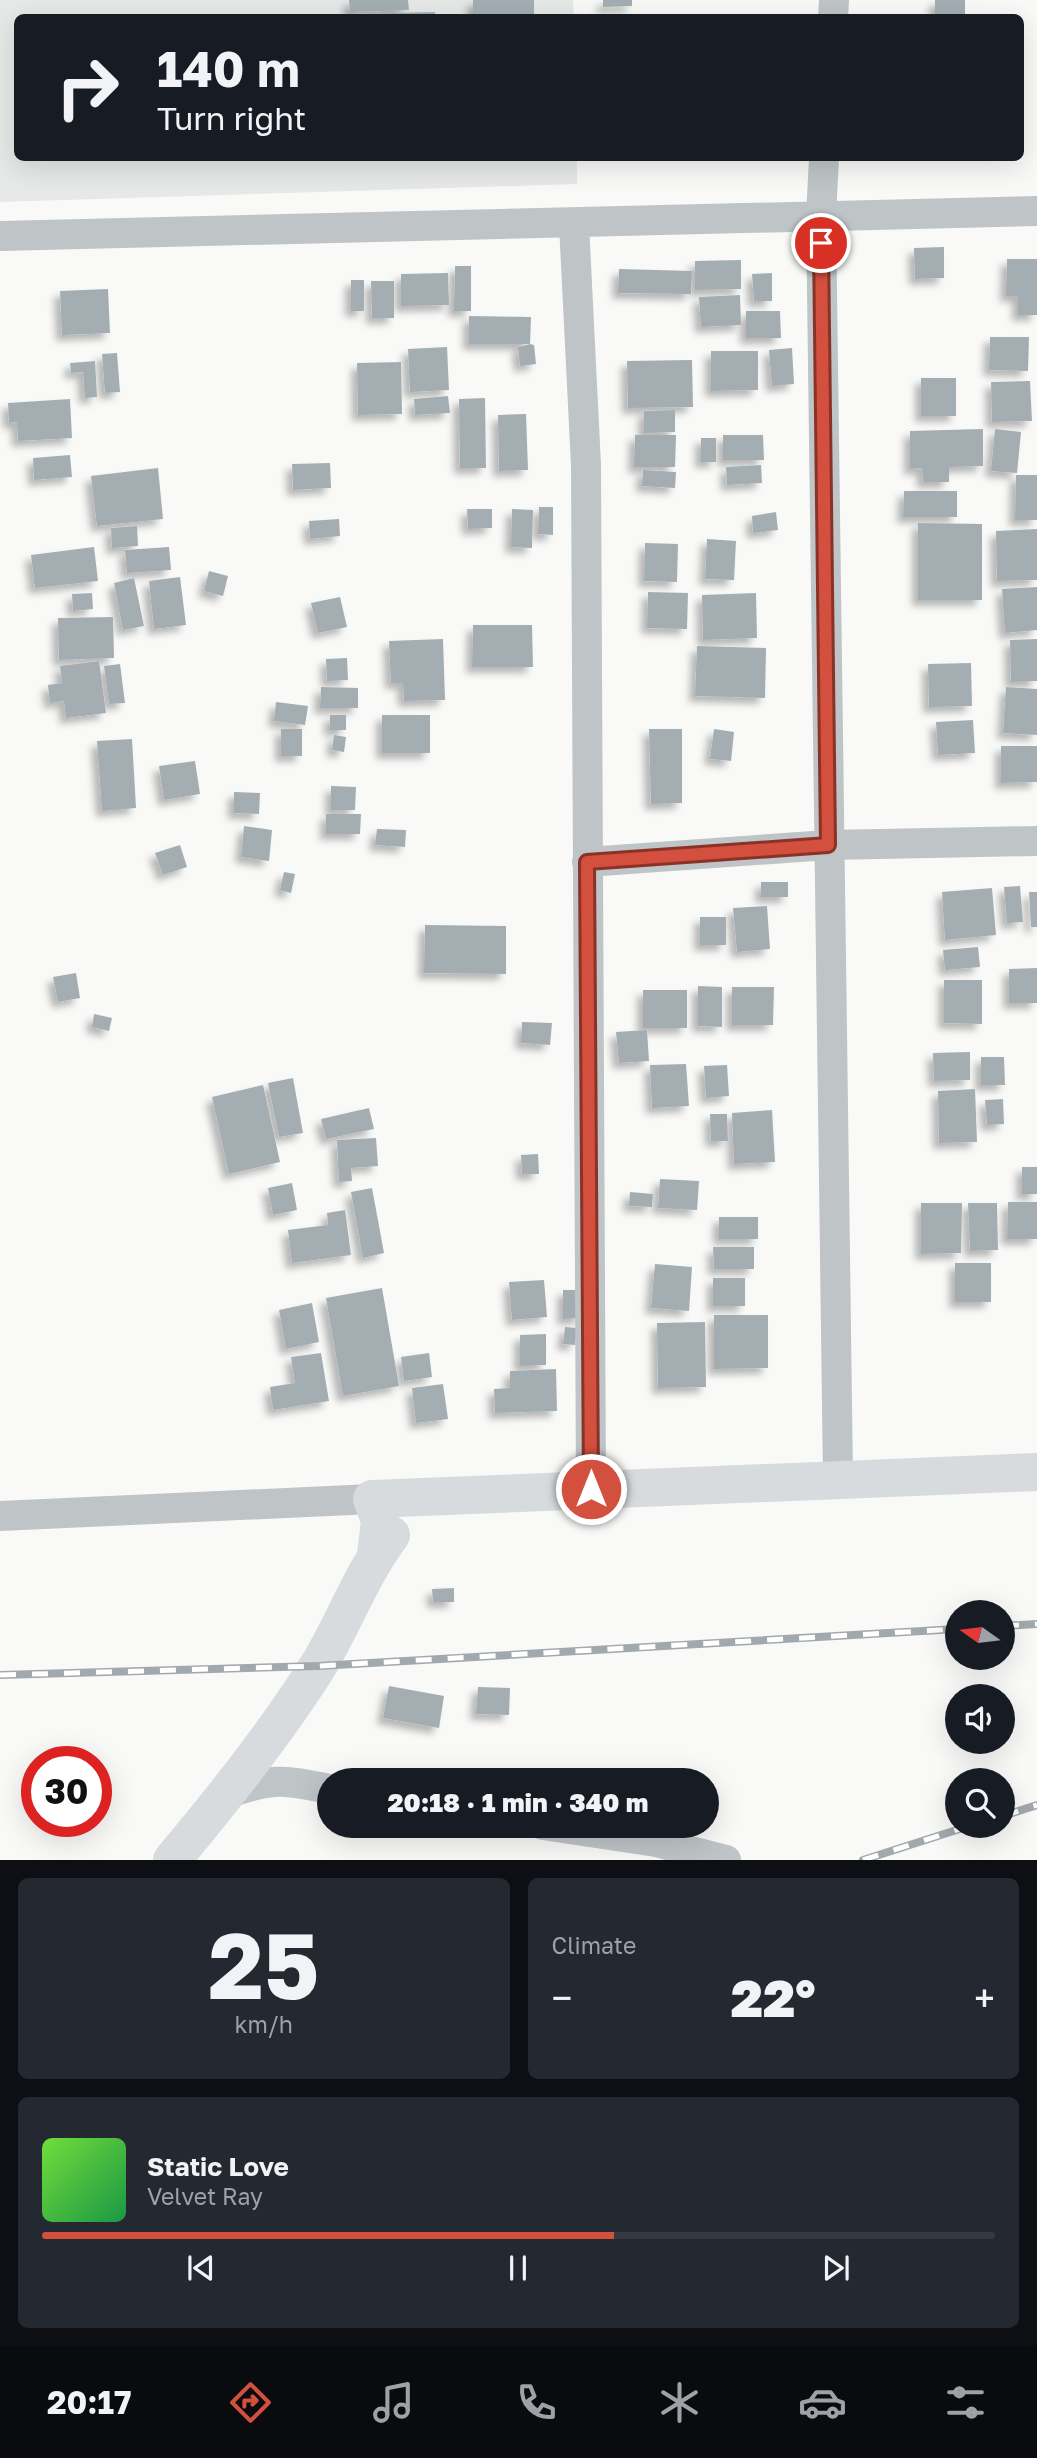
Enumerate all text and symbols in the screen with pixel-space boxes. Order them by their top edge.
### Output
text: 140 m [157,39,300,98]
icon: right [42,42,133,133]
text: Turn right [157,99,306,137]
pin [791,213,851,273]
icon: arrive [802,224,840,262]
position arrow [554,1452,628,1526]
north arrow [945,1600,1015,1670]
map controls [945,1600,1015,1838]
button: sound [945,1684,1015,1754]
speed limit sign: 30 [21,1746,112,1837]
button: search [945,1768,1015,1838]
text: 20:18 · 1 min · 340 m [388,1787,649,1818]
text: 25 [208,1910,319,2019]
text: Climate [552,1931,636,1959]
text: 22° [731,1966,816,2028]
text: − [552,1975,572,2020]
text: + [974,1975,995,2020]
text: km/h [234,2010,293,2038]
text: Static Love [147,2151,289,2182]
text: Velvet Ray [147,2182,263,2210]
icon: previous [182,2249,220,2287]
icon: pause [499,2249,537,2287]
icon: next [817,2249,855,2287]
icon: directions [226,2378,275,2427]
icon: music [369,2378,418,2427]
icon: phone [512,2378,561,2427]
icon: climate [655,2378,704,2427]
icon: car [798,2378,847,2427]
icon: filters [941,2378,990,2427]
text: 20:17 [47,2383,132,2421]

